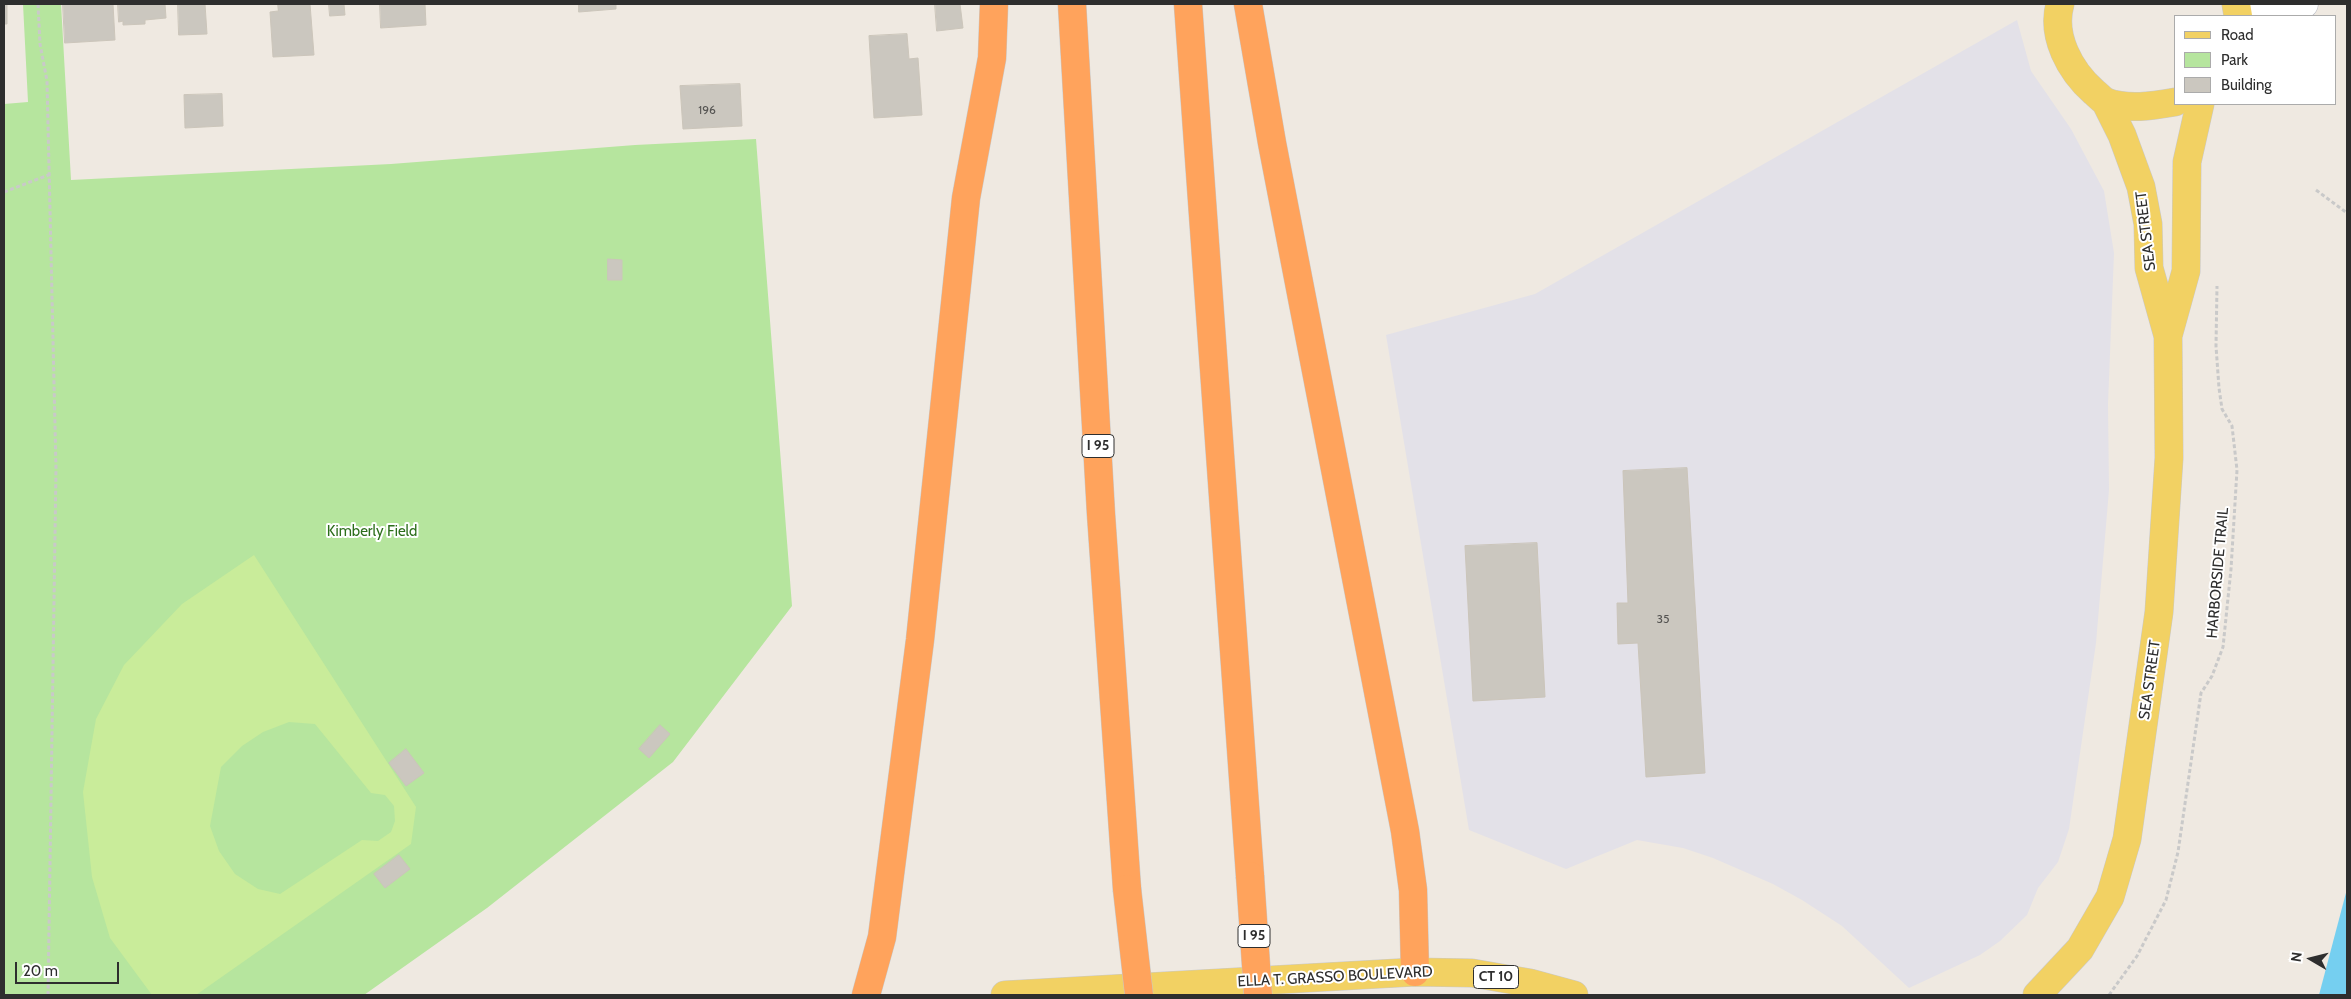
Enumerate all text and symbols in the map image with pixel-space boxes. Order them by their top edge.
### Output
legend [2174,15,2336,105]
text: Road [2221,26,2254,44]
text: Park [2221,51,2248,69]
text: Building [2221,76,2272,94]
house number: 196 [698,103,716,117]
street label: SEA STREET [2132,190,2160,272]
road number: I 95 [1082,434,1114,458]
street label: HARBORSIDE TRAIL [2203,507,2233,639]
park label: Kimberly Field [327,523,417,541]
house number: 35 [1657,612,1669,626]
street label: SEA STREET [2136,639,2164,721]
road number: I 95 [1238,924,1270,948]
north arrow [2286,934,2336,984]
text: N [2287,951,2306,963]
scale bar [18,952,121,984]
text: 20 m [23,962,58,980]
street label: ELLA T. GRASSO BOULEVARD [1237,963,1433,991]
road number: CT 10 [1474,966,1518,989]

